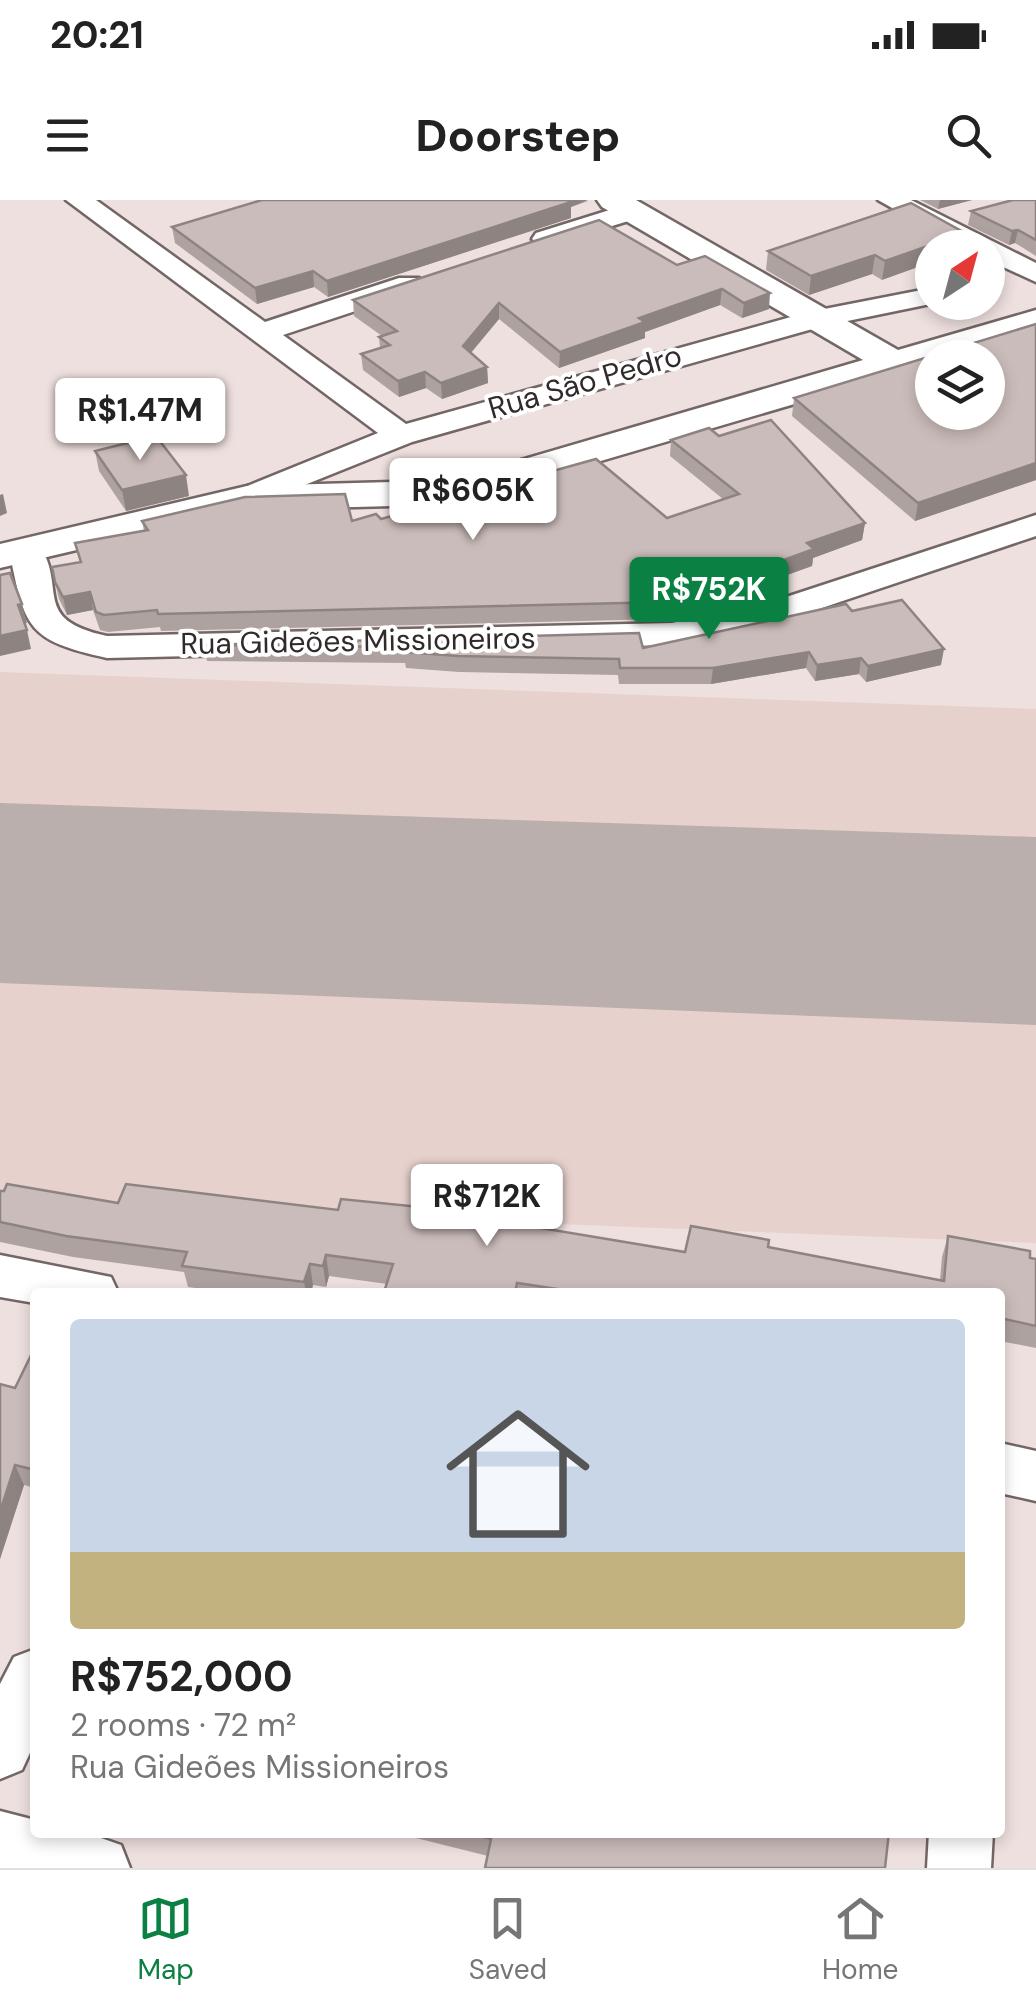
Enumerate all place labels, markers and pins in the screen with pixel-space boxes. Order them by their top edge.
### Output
pin: R$1.47M [48,378,232,463]
pin: R$605K [392,458,554,543]
pin: R$752K [628,557,790,642]
pin: R$712K [406,1164,568,1249]

